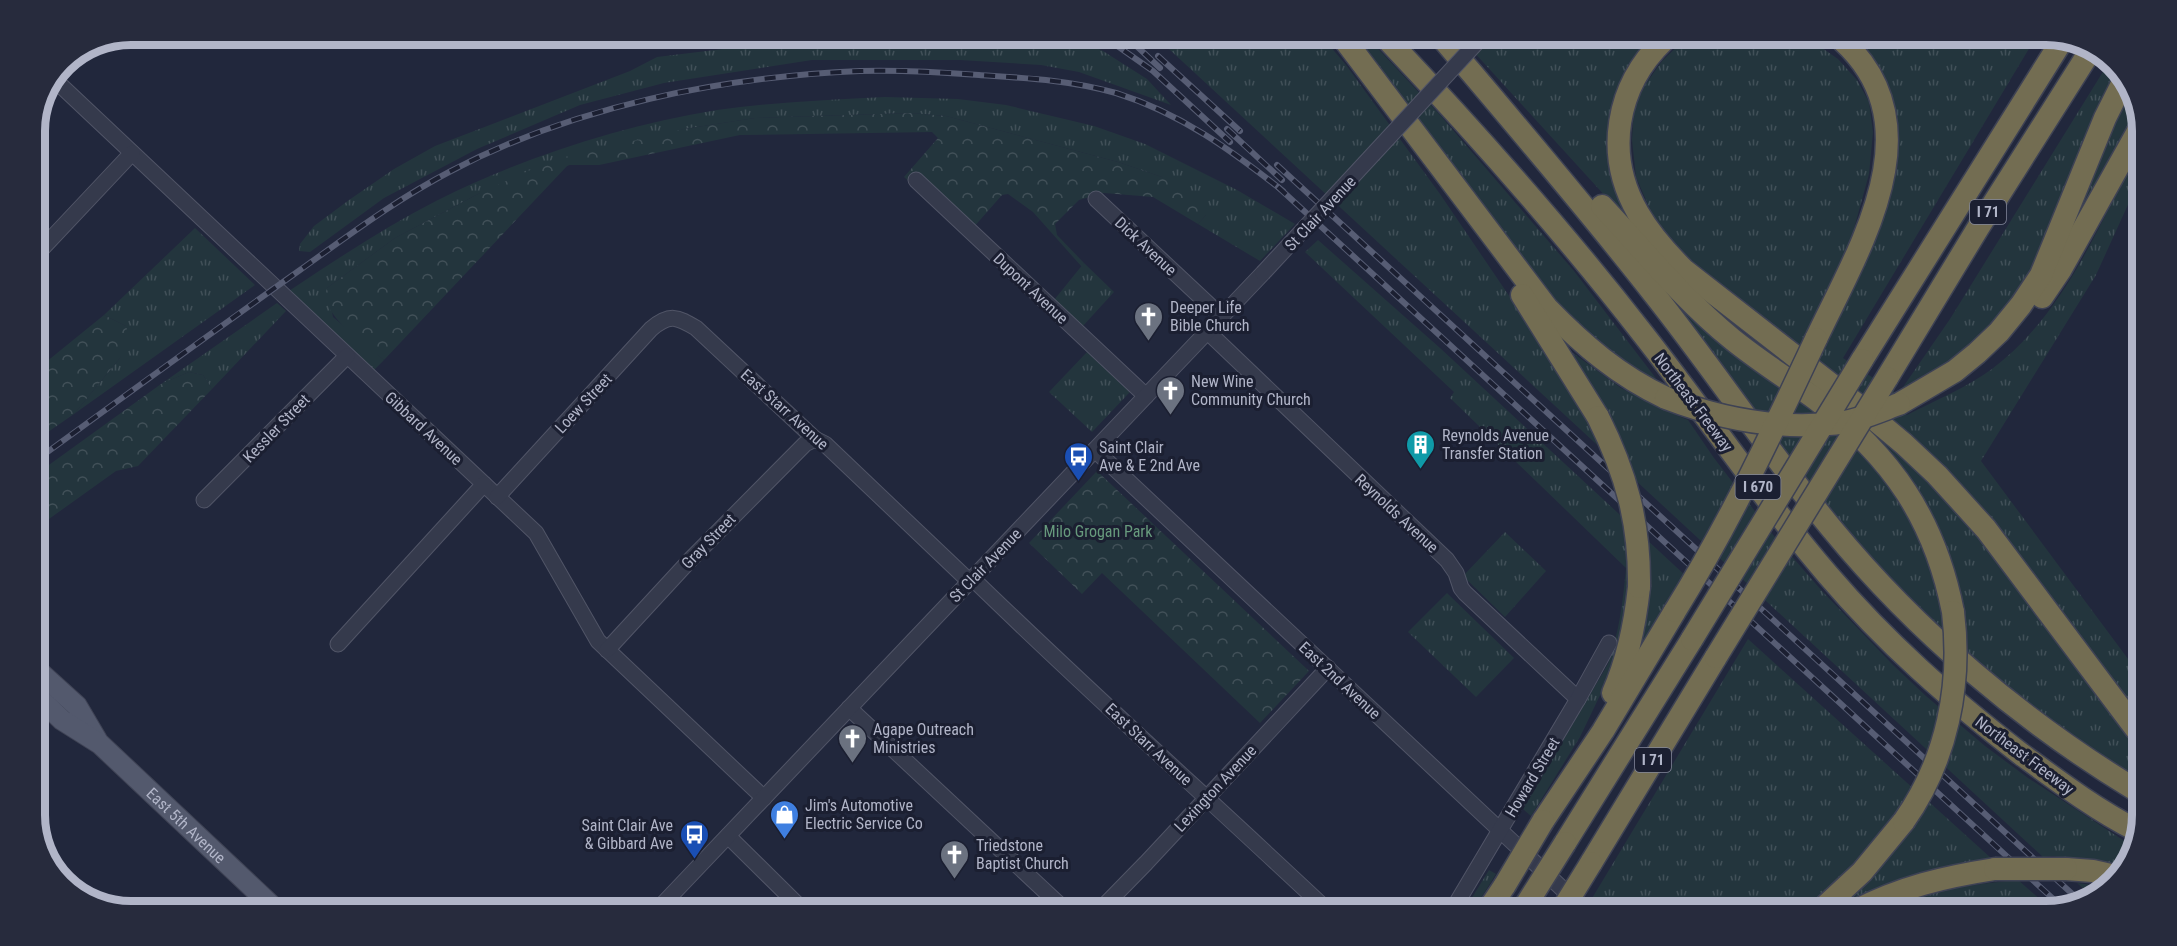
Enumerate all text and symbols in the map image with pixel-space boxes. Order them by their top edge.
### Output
street label: St Clair Avenue [1281,172,1360,255]
road number: I 71 [1970,200,2006,224]
street label: Dick Avenue [1111,213,1180,280]
street label: Dupont Avenue [989,249,1072,328]
place label: Deeper Life Bible Church [1170,298,1250,335]
church icon: Deeper Life Bible Church [1133,300,1165,342]
street label: Northeast Freeway [1650,349,1737,456]
street label: East Starr Avenue [737,365,832,454]
street label: Loew Street [551,369,616,437]
place label: New Wine Community Church [1191,372,1311,409]
church icon: New Wine Community Church [1154,374,1186,416]
street label: Gibbard Avenue [381,388,466,469]
street label: Kessler Street [239,390,314,467]
place label: Reynolds Avenue Transfer Station [1442,426,1549,463]
building icon: Reynolds Avenue Transfer Station [1405,428,1437,470]
place label: Saint Clair Ave & E 2nd Ave [1099,438,1200,475]
bus stop icon: Saint Clair Ave & E 2nd Ave [1062,440,1094,482]
street label: Reynolds Avenue [1351,470,1442,557]
road number: I 670 [1736,475,1780,499]
street label: Gray Street [677,510,739,573]
park label: Milo Grogan Park [1044,522,1153,541]
street label: St Clair Avenue [945,524,1025,606]
street label: East 2nd Avenue [1295,638,1384,723]
street label: East Starr Avenue [1101,699,1196,789]
street label: Northeast Freeway [1972,712,2078,799]
place label: Agape Outreach Ministries [873,720,974,757]
church icon: Agape Outreach Ministries [836,722,868,764]
street label: Howard Street [1501,734,1564,821]
street label: Lexington Avenue [1170,741,1260,836]
road number: I 71 [1635,748,1671,772]
street label: East 5th Avenue [143,784,229,867]
place label: Jim's Automotive Electric Service Co [805,796,923,833]
shop icon: Jim's Automotive Electric Service Co [768,798,800,840]
place label: Saint Clair Ave & Gibbard Ave [582,816,673,853]
bus stop icon: Saint Clair Ave & Gibbard Ave [678,818,710,860]
place label: Triedstone Baptist Church [976,836,1069,873]
church icon: Triedstone Baptist Church [939,838,971,880]

